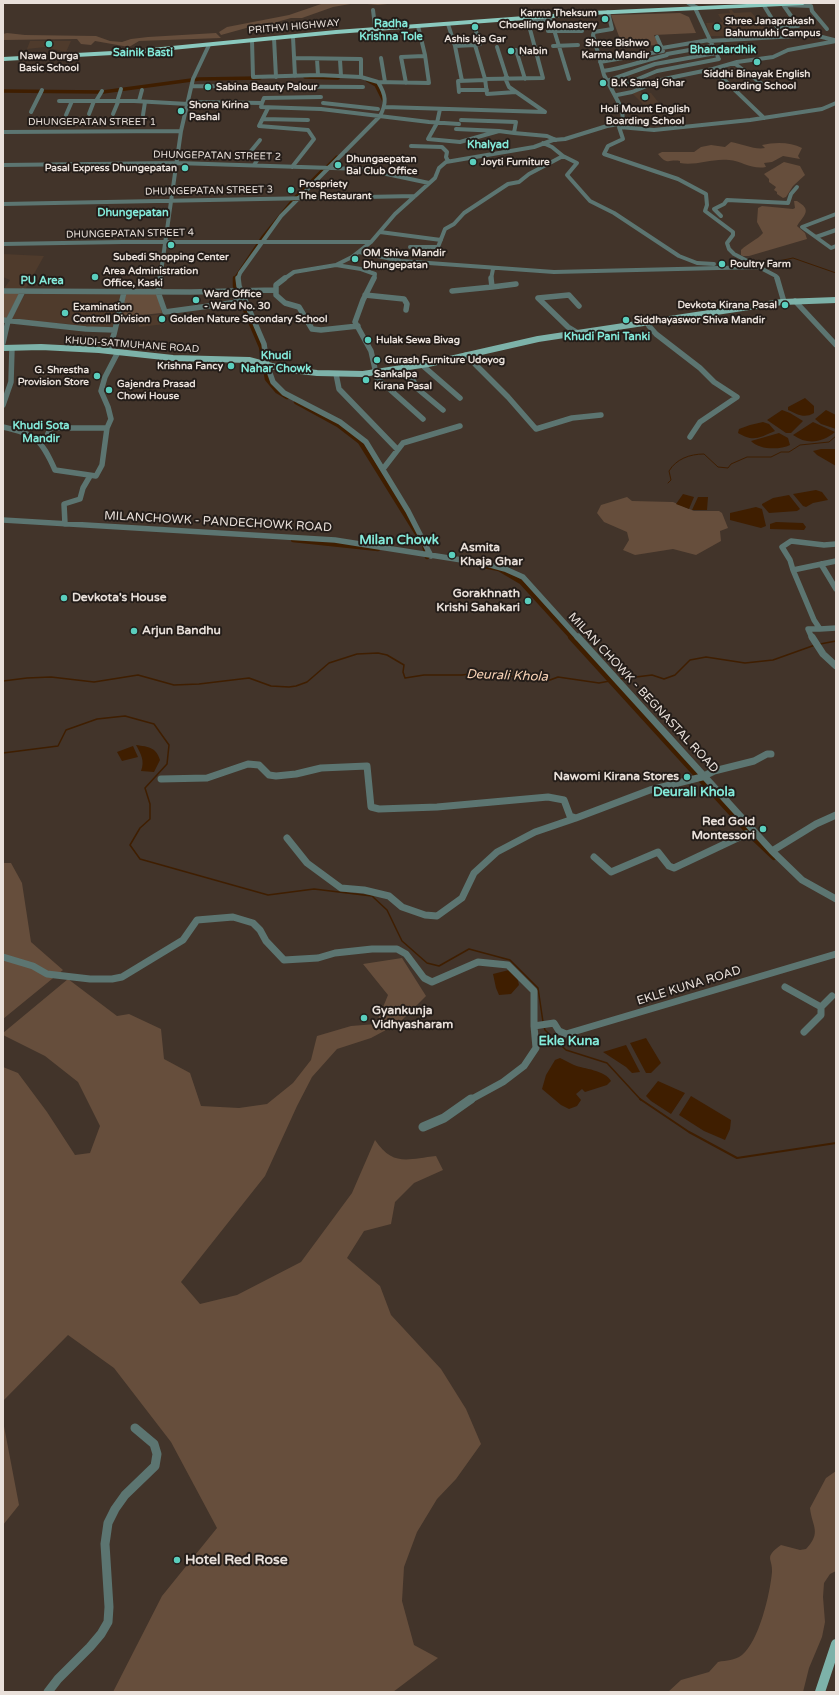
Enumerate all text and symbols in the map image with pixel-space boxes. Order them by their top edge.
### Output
place label: Karma Theksum Choelling Monastery [499,7,597,30]
marker: Karma Theksum Choelling Monastery [600,14,610,24]
place label: Shree Janaprakash Bahumukhi Campus [725,15,820,38]
street label: PRITHVI HIGHWAY [248,17,340,37]
district label: Radha Krishna Tole [359,17,423,43]
marker: Ashis kja Gar [470,22,480,32]
marker: Shree Janaprakash Bahumukhi Campus [712,22,722,32]
place label: Ashis kja Gar [444,33,506,45]
place label: Shree Bishwo Karma Mandir [581,37,649,60]
marker: Nawa Durga Basic School [44,39,54,49]
district label: Bhandardhik [690,43,756,57]
marker: Shree Bishwo Karma Mandir [652,44,662,54]
place label: Nabin [519,45,548,57]
district label: Sainik Basti [113,46,173,60]
marker: Nabin [506,46,516,56]
place label: Nawa Durga Basic School [19,50,79,74]
marker: Siddhi Binayak English Boarding School [752,57,762,67]
place label: Siddhi Binayak English Boarding School [704,68,810,92]
place label: B.K Samaj Ghar [611,77,685,89]
marker: B.K Samaj Ghar [598,78,608,88]
place label: Sabina Beauty Palour [216,81,317,93]
marker: Sabina Beauty Palour [203,82,213,92]
marker: Holi Mount English Boarding School [640,92,650,102]
place label: Shona Kirina Pashal [189,99,249,122]
place label: Holi Mount English Boarding School [600,103,690,126]
marker: Shona Kirina Pashal [176,106,186,116]
street label: DHUNGEPATAN STREET 1 [28,116,156,128]
district label: Khalyad [467,138,509,152]
street label: DHUNGEPATAN STREET 2 [153,149,281,163]
place label: Dhungaepatan Bal Club Office [346,153,417,176]
place label: Joyti Furniture [481,156,550,168]
marker: Joyti Furniture [468,157,478,167]
marker: Dhungaepatan Bal Club Office [333,160,343,170]
place label: Pasal Express Dhungepatan [45,162,177,174]
marker: Pasal Express Dhungepatan [180,163,190,173]
place label: Prospriety The Restaurant [299,178,372,202]
street label: DHUNGEPATAN STREET 3 [145,184,273,198]
marker: Prospriety The Restaurant [286,185,296,195]
district label: Dhungepatan [97,206,169,220]
street label: DHUNGEPATAN STREET 4 [66,227,194,241]
marker: Subedi Shopping Center [166,240,176,250]
place label: OM Shiva Mandir Dhungepatan [363,247,445,270]
place label: Subedi Shopping Center [113,251,229,263]
marker: OM Shiva Mandir Dhungepatan [350,254,360,264]
place label: Poultry Farm [730,258,791,270]
marker: Poultry Farm [717,259,727,269]
place label: Area Administration Office, Kaski [103,265,198,288]
marker: Area Administration Office, Kaski [90,272,100,282]
district label: PU Area [20,274,64,288]
place label: Ward Office - Ward No. 30 [204,288,270,312]
marker: Ward Office - Ward No. 30 [191,295,201,305]
place label: Devkota Kirana Pasal [677,299,777,311]
marker: Devkota Kirana Pasal [780,300,790,310]
place label: Examination Controll Division [73,301,150,324]
marker: Examination Controll Division [60,308,70,318]
place label: Golden Nature Secondary School [170,313,327,325]
marker: Golden Nature Secondary School [157,314,167,324]
place label: Siddhayaswor Shiva Mandir [634,314,765,326]
marker: Siddhayaswor Shiva Mandir [621,315,631,325]
district label: Khudi Pani Tanki [564,330,650,344]
street label: KHUDI-SATMUHANE ROAD [65,334,199,356]
place label: Hulak Sewa Bivag [376,334,460,346]
marker: Hulak Sewa Bivag [363,335,373,345]
district label: Khudi Nahar Chowk [241,349,311,375]
place label: Gurash Furniture Udoyog [385,354,505,366]
marker: Gurash Furniture Udoyog [372,355,382,365]
place label: Krishna Fancy [157,360,223,372]
marker: Krishna Fancy [226,361,236,371]
place label: G. Shrestha Provision Store [18,364,89,388]
place label: Sankalpa Kirana Pasal [374,368,432,392]
marker: G. Shrestha Provision Store [92,371,102,381]
marker: Sankalpa Kirana Pasal [361,375,371,385]
place label: Gajendra Prasad Chowi House [117,378,196,402]
marker: Gajendra Prasad Chowi House [104,385,114,395]
district label: Khudi Sota Mandir [12,419,70,445]
street label: MILANCHOWK - PANDECHOWK ROAD [104,509,332,535]
district label: Milan Chowk [359,533,439,549]
place label: Asmita Khaja Ghar [460,541,523,569]
marker: Asmita Khaja Ghar [447,550,457,560]
place label: Gorakhnath Krishi Sahakari [436,587,520,615]
place label: Devkota's House [72,591,166,605]
marker: Devkota's House [59,593,69,603]
marker: Gorakhnath Krishi Sahakari [523,596,533,606]
street label: MILAN CHOWK - BEGNASTAL ROAD [565,610,721,776]
place label: Arjun Bandhu [142,624,221,638]
marker: Arjun Bandhu [129,626,139,636]
water label: Deurali Khola [466,667,548,685]
place label: Nawomi Kirana Stores [553,770,679,784]
marker: Nawomi Kirana Stores [682,772,692,782]
district label: Deurali Khola [653,785,735,801]
place label: Red Gold Montessori [691,815,755,843]
marker: Red Gold Montessori [758,824,768,834]
street label: EKLE KUNA ROAD [635,963,743,1009]
place label: Gyankunja Vidhyasharam [372,1004,453,1032]
marker: Gyankunja Vidhyasharam [359,1013,369,1023]
district label: Ekle Kuna [538,1034,600,1050]
place label: Hotel Red Rose [185,1552,288,1568]
marker: Hotel Red Rose [172,1555,182,1565]

